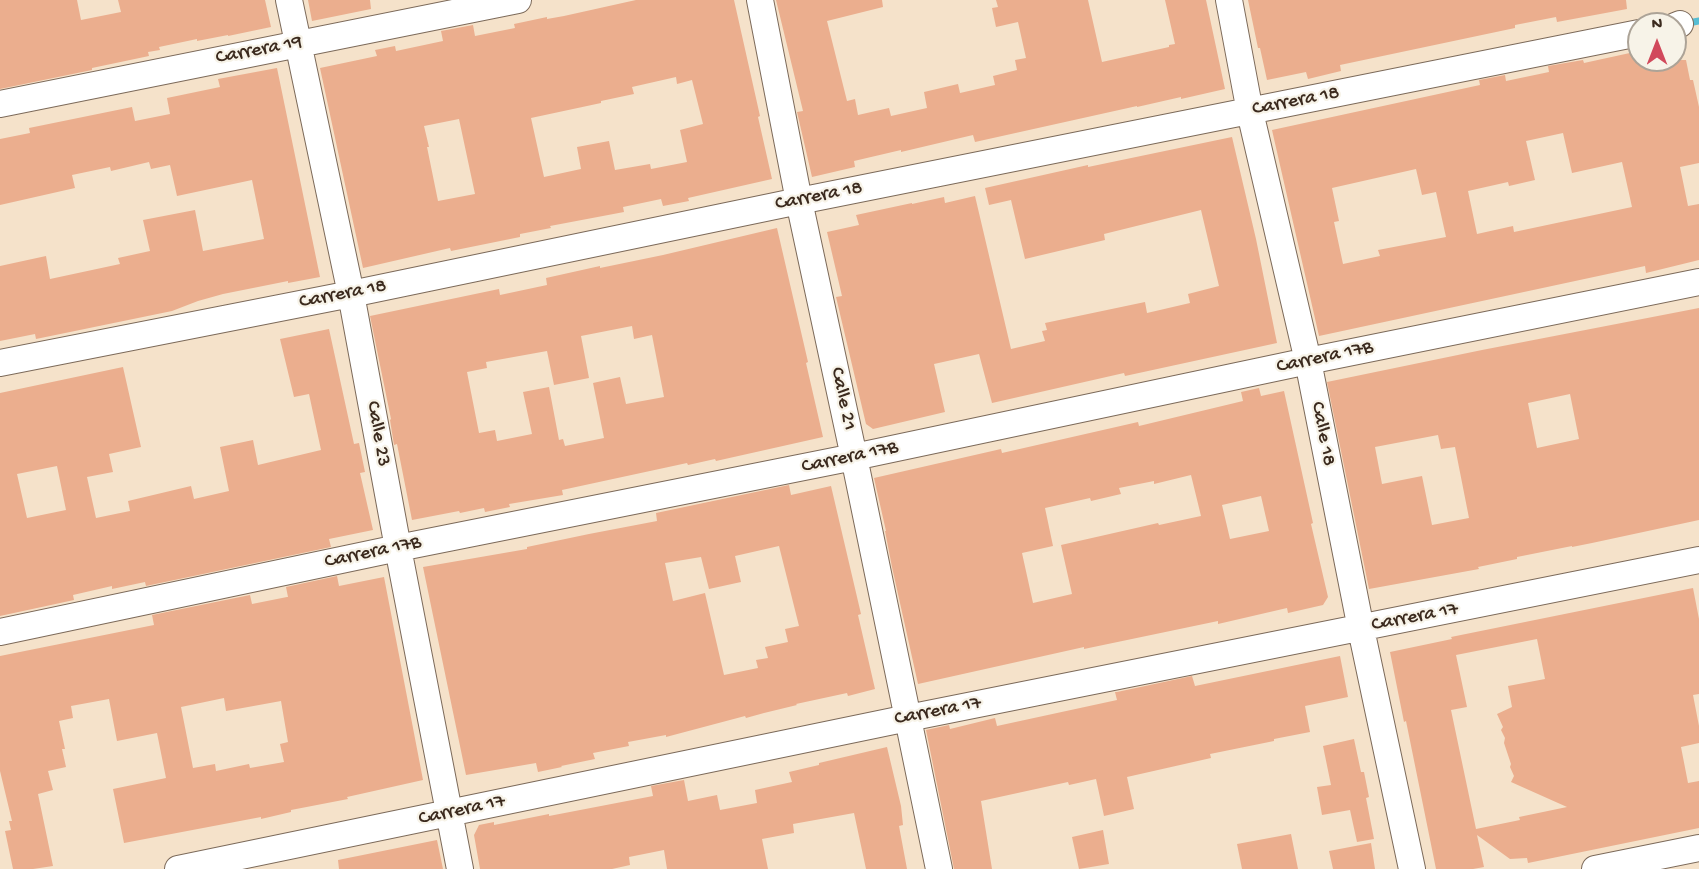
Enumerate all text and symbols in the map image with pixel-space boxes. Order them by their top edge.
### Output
north arrow [1627,12,1687,72]
text: N [1652,16,1662,35]
street label: Carrera 19 [214,31,304,71]
street label: Carrera 18 [1250,82,1342,122]
street label: Carrera 18 [773,177,865,217]
street label: Carrera 18 [297,275,389,315]
street label: Carrera 17B [1275,336,1375,380]
street label: Calle 21 [824,365,860,433]
street label: Calle 23 [359,399,395,469]
street label: Calle 18 [1304,400,1340,468]
street label: Carrera 17B [800,436,900,480]
street label: Carrera 17B [323,531,423,575]
street label: Carrera 17 [1370,598,1460,638]
street label: Carrera 17 [893,692,983,732]
street label: Carrera 17 [417,790,507,832]

